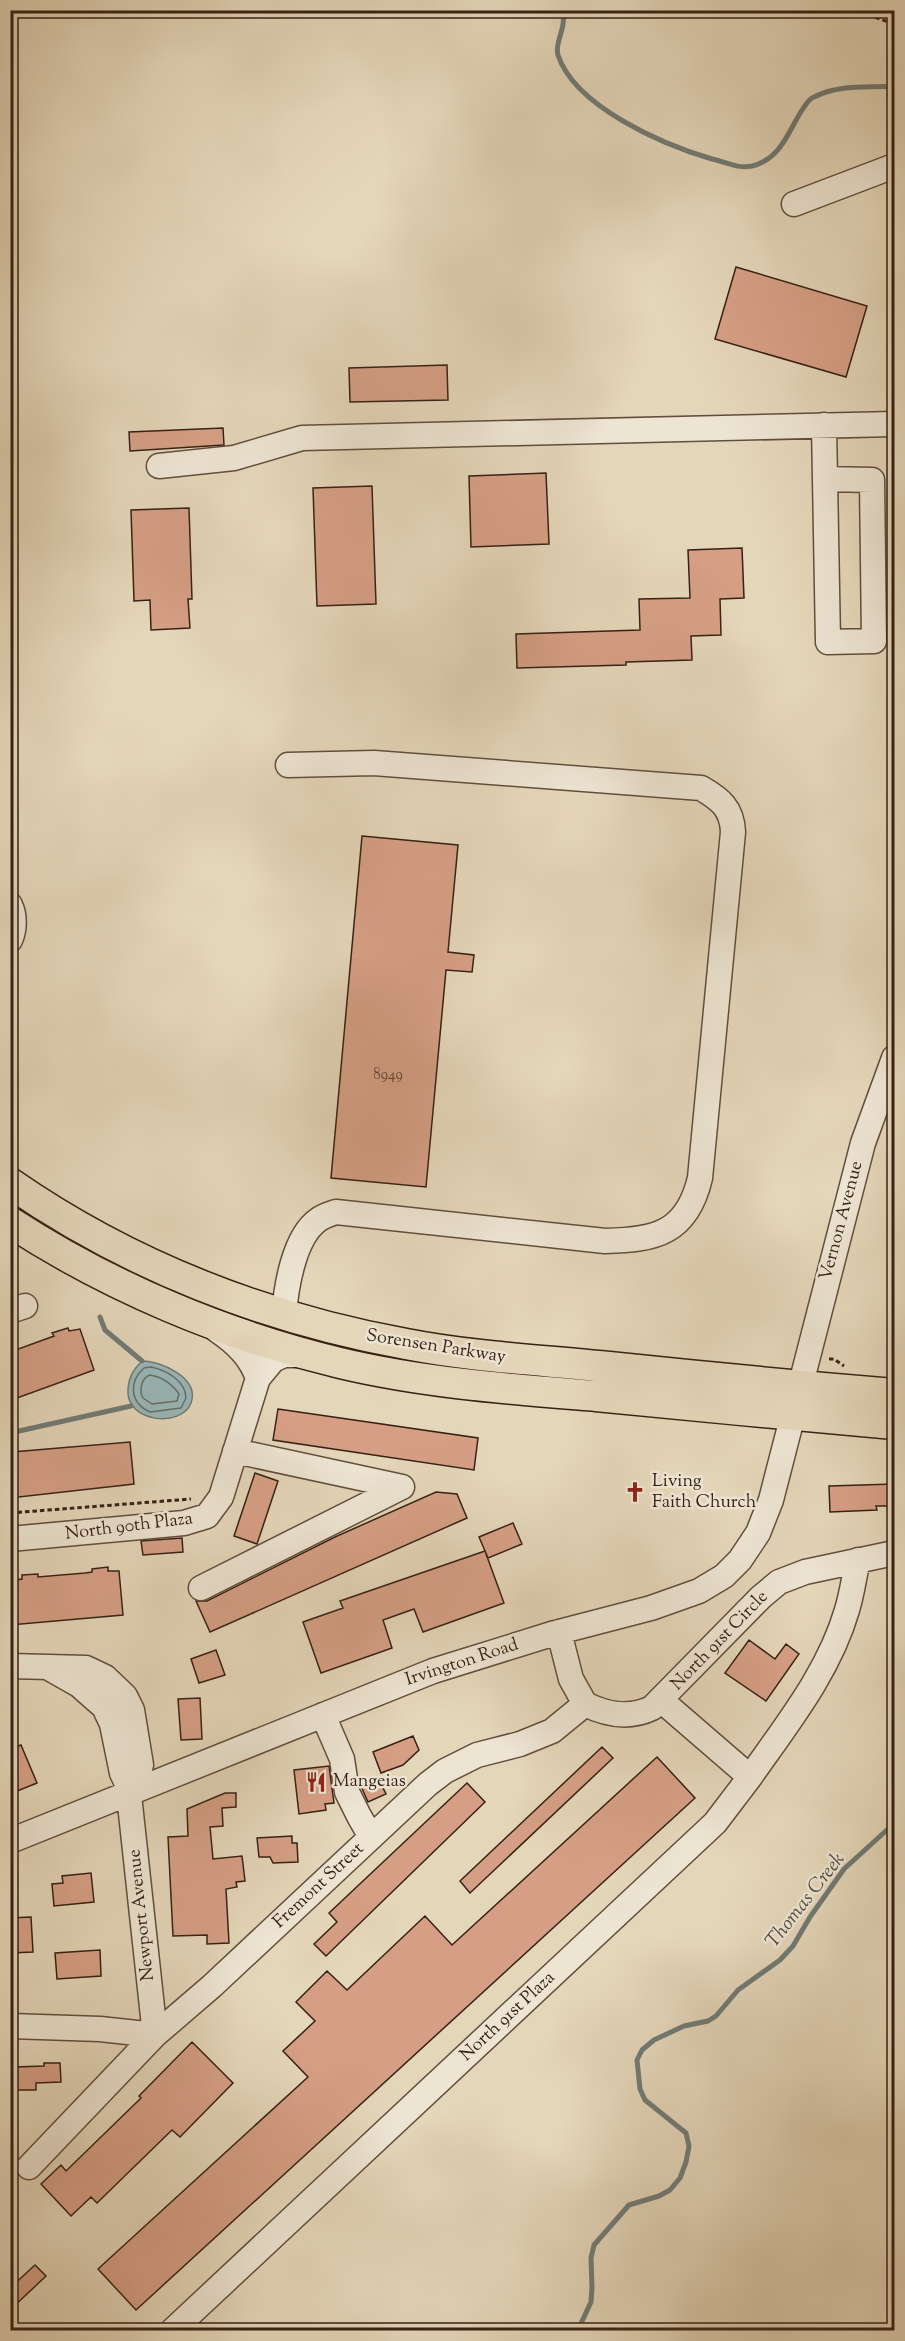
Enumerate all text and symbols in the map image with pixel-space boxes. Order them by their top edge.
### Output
house number: 8949 [373,1065,403,1086]
street label: Vernon Avenue [814,1158,870,1284]
street label: Sorensen Parkway [364,1323,508,1371]
place label: Living Faith Church [652,1469,757,1516]
church icon: Living Faith Church [623,1480,647,1504]
street label: North 90th Plaza [64,1506,194,1548]
street label: North 91st Circle [665,1585,775,1697]
street label: Irvington Road [402,1633,522,1693]
place label: Mangeias [333,1769,406,1795]
restaurant icon: Mangeias [304,1770,328,1794]
street label: Fremont Street [268,1837,370,1935]
water label: Thomas Creek [759,1847,853,1955]
street label: Newport Avenue [122,1848,162,1982]
street label: North 91st Plaza [455,1966,561,2068]

